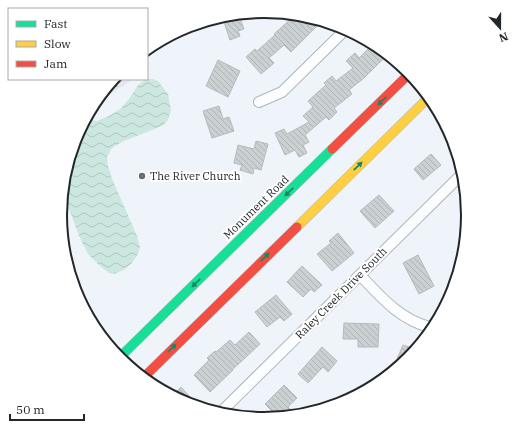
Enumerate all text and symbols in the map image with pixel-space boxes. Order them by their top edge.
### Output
legend [8,8,148,80]
north arrow [480,8,520,48]
text: Fast [44,16,68,31]
text: N [497,29,510,46]
text: Slow [44,36,71,51]
text: Jam [44,56,68,71]
one-way arrow [377,96,387,105]
one-way arrow [353,161,363,171]
place label: The River Church [150,169,241,183]
marker: The River Church [137,171,147,181]
street label: Monument Road [220,172,292,242]
one-way arrow [284,187,294,197]
street label: Raley Creek Drive South [292,244,390,342]
one-way arrow [260,252,270,262]
one-way arrow [191,278,202,287]
one-way arrow [167,344,177,353]
scale bar [10,396,84,422]
text: 50 m [16,402,45,417]

